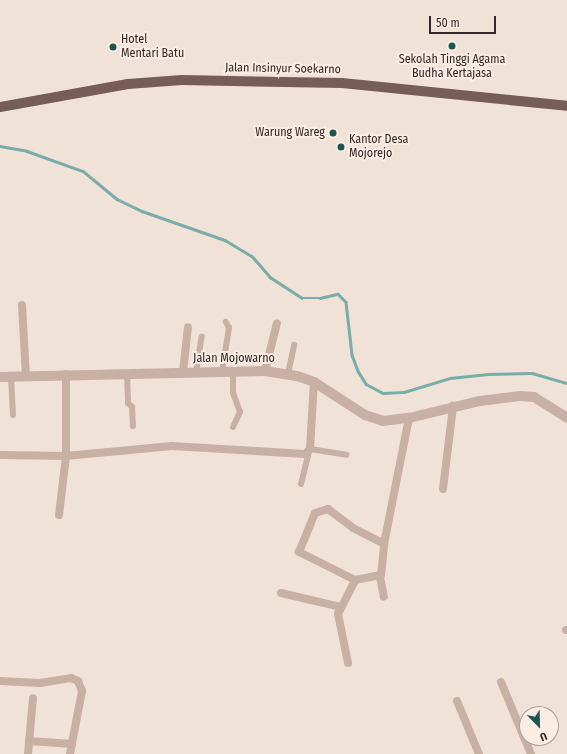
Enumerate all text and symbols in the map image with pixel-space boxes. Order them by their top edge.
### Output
scale bar [431,8,498,34]
text: 50 m [436,16,460,30]
place label: Hotel Mentari Batu [121,33,184,61]
marker: Sekolah Tinggi Agama Budha Kertajasa [447,41,457,51]
marker: Hotel Mentari Batu [108,42,118,52]
place label: Sekolah Tinggi Agama Budha Kertajasa [399,53,505,81]
street label: Jalan Insinyur Soekarno [225,61,341,77]
place label: Warung Wareg [255,126,325,140]
marker: Warung Wareg [328,128,338,138]
place label: Kantor Desa Mojorejo [349,133,408,161]
marker: Kantor Desa Mojorejo [336,142,346,152]
street label: Jalan Mojowarno [193,352,275,366]
north arrow [519,706,559,746]
text: U [538,729,549,744]

